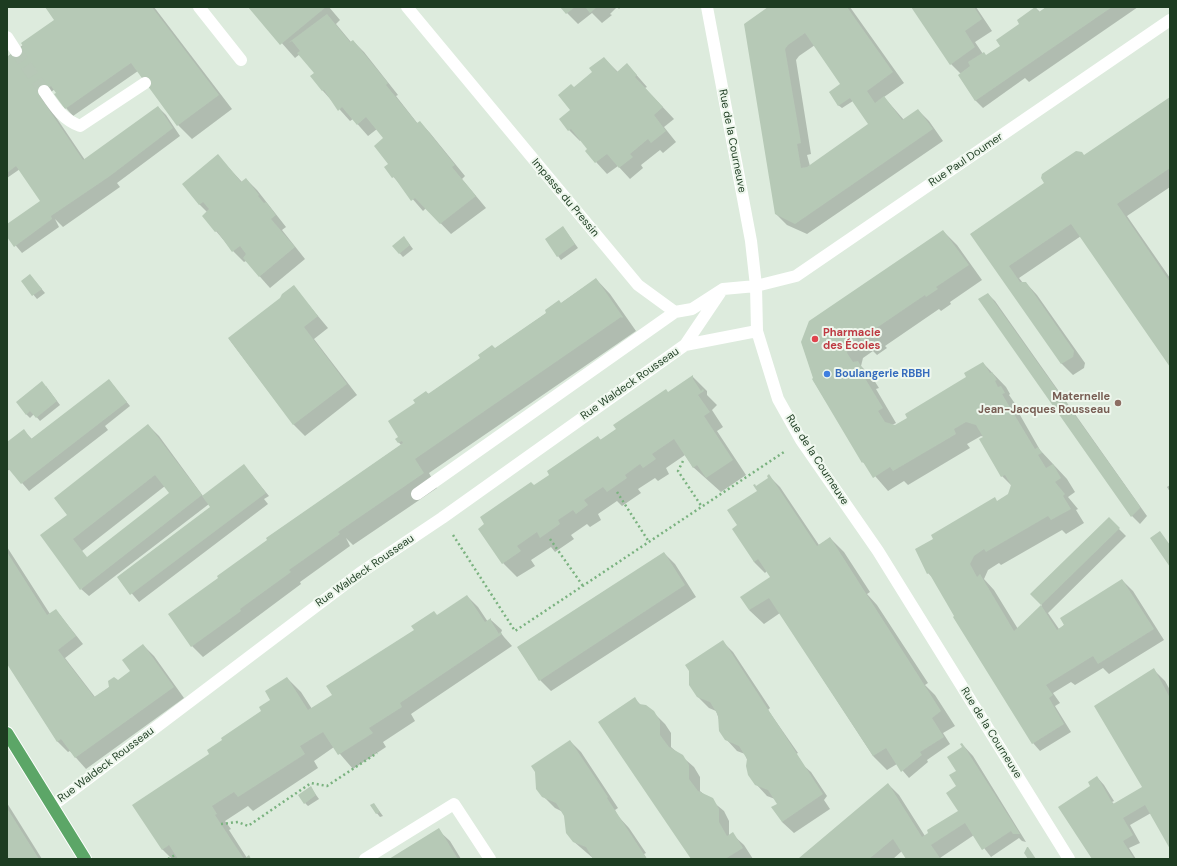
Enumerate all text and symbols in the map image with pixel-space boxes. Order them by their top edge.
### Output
street label: Rue de la Courneuve [716,88,748,194]
street label: Rue Paul Doumer [927,130,1005,190]
street label: Impasse du Pressin [528,156,602,240]
place label: Pharmacie des Écoles [823,326,881,352]
marker: Pharmacie des Écoles [810,334,820,344]
street label: Rue Waldeck Rousseau [578,345,682,423]
place label: Boulangerie RBBH [835,367,930,381]
marker: Boulangerie RBBH [822,369,832,379]
place label: Maternelle Jean-Jacques Rousseau [978,390,1110,416]
marker: Maternelle Jean-Jacques Rousseau [1113,398,1123,408]
street label: Rue de la Courneuve [783,412,851,508]
street label: Rue Waldeck Rousseau [313,532,417,610]
street label: Rue de la Courneuve [958,685,1024,781]
street label: Rue Waldeck Rousseau [55,725,157,805]

